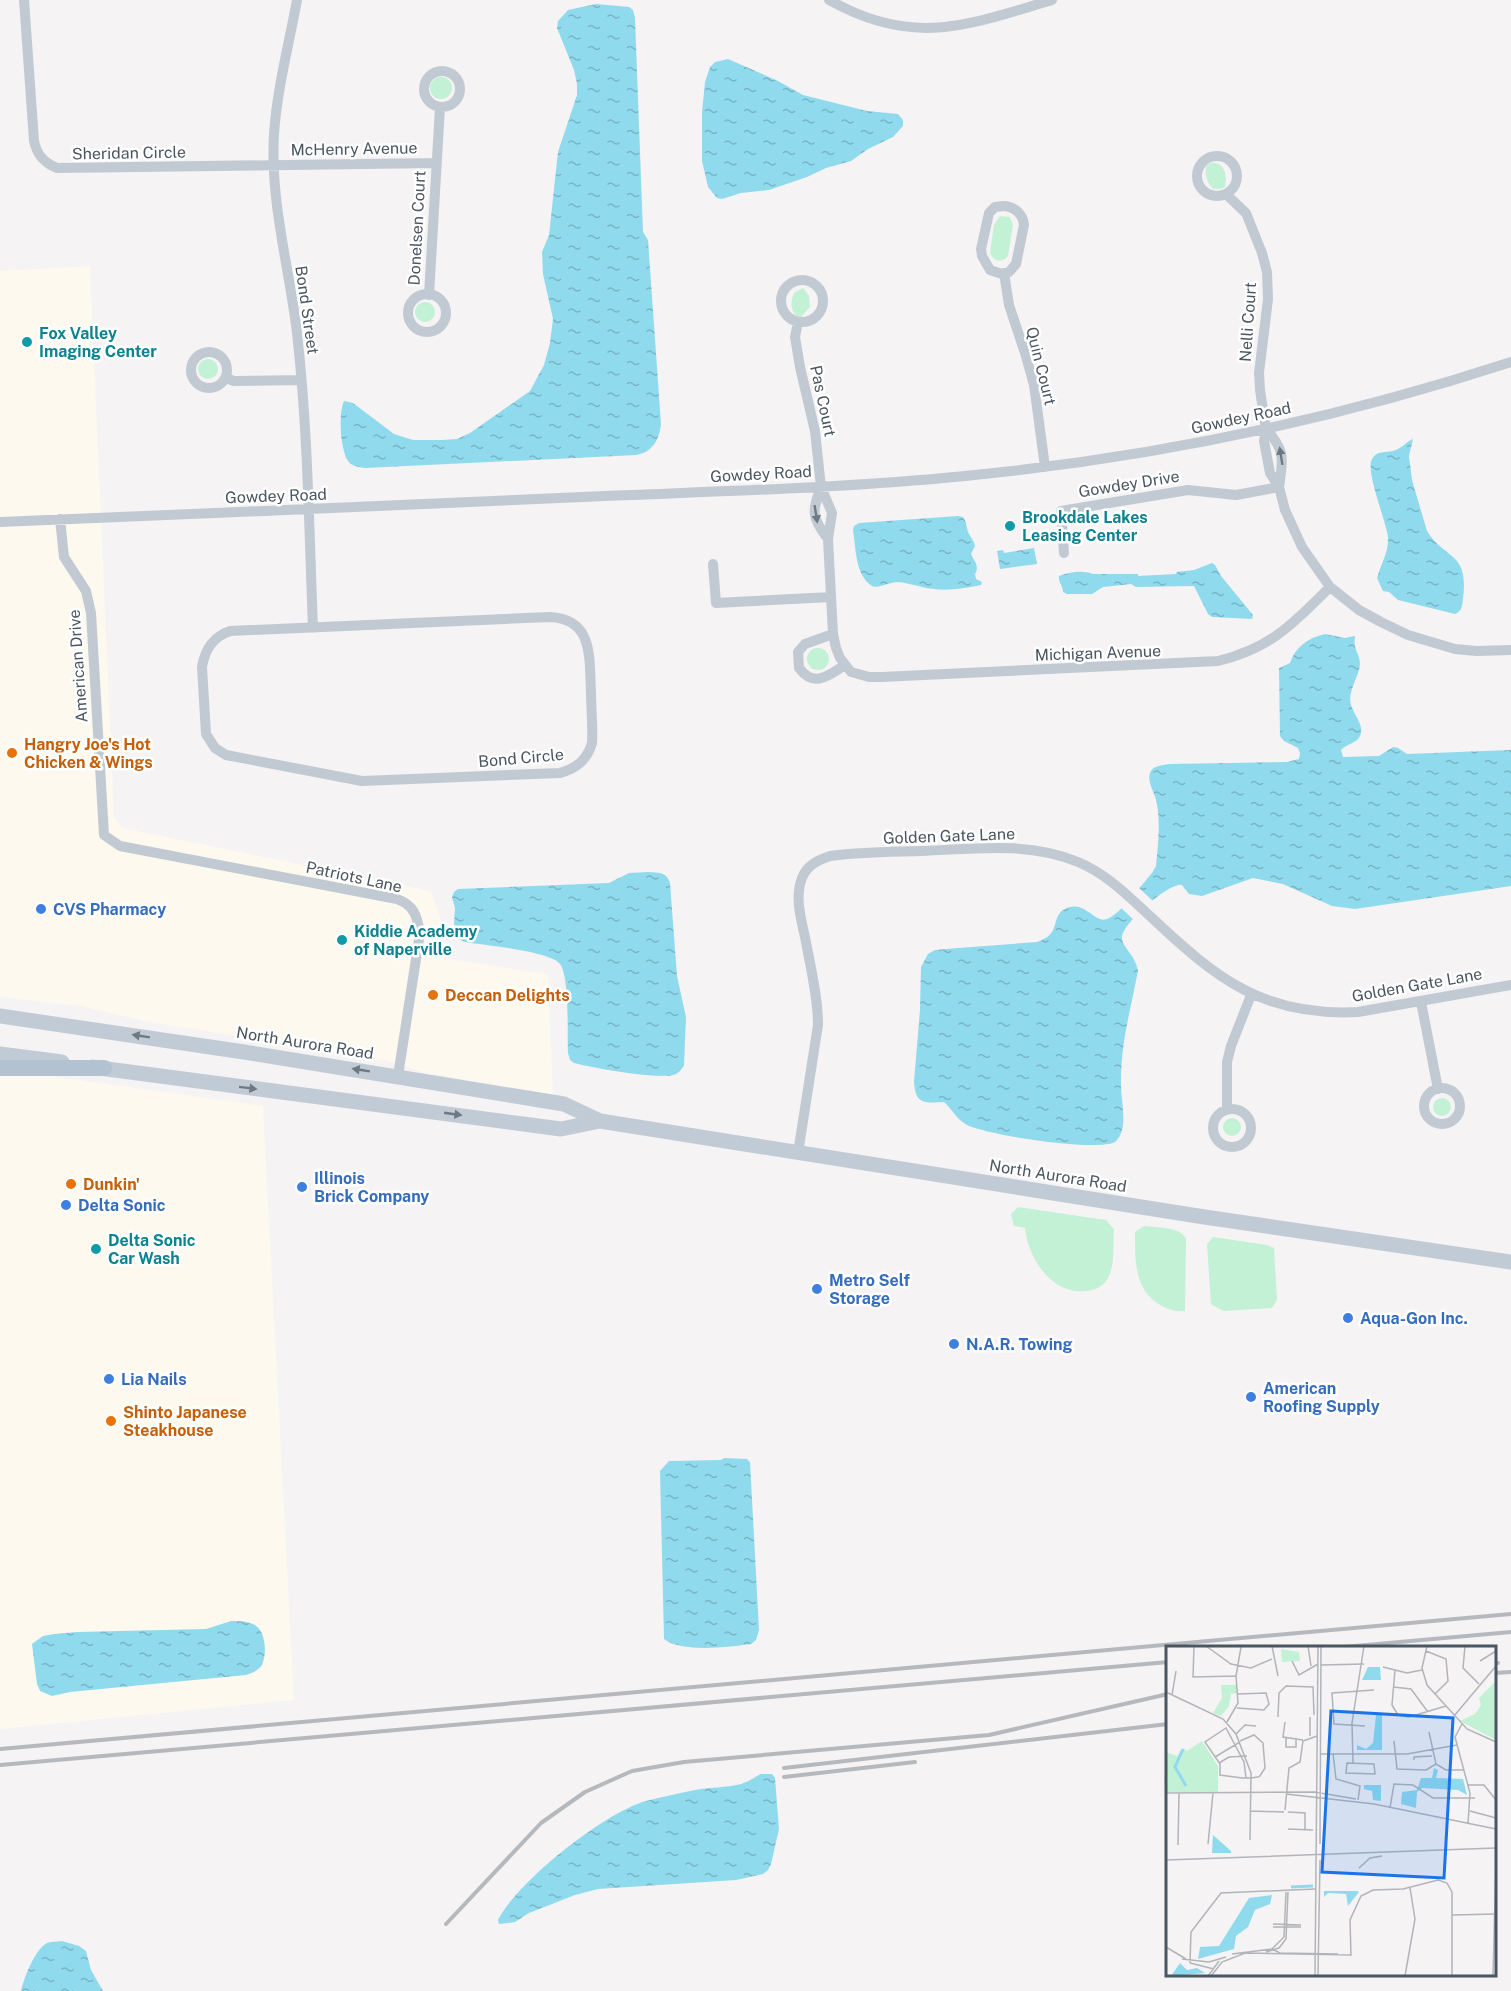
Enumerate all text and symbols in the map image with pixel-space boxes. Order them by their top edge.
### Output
street label: McHenry Avenue [290,138,418,160]
street label: Sheridan Circle [72,143,186,163]
street label: Donelsen Court [405,170,429,286]
street label: Bond Street [291,264,323,356]
street label: Nelli Court [1236,281,1260,363]
place label: Fox Valley Imaging Center [39,324,157,361]
street label: Quin Court [1022,325,1060,407]
marker: Fox Valley Imaging Center [20,335,34,349]
street label: Pas Court [806,364,840,438]
street label: Gowdey Road [1189,398,1293,438]
one-way arrow [1276,446,1285,465]
street label: Gowdey Road [710,462,812,486]
street label: Gowdey Drive [1077,467,1181,501]
street label: Gowdey Road [225,485,327,507]
one-way arrow [812,504,821,523]
place label: Brookdale Lakes Leasing Center [1022,508,1148,545]
marker: Brookdale Lakes Leasing Center [1003,519,1017,533]
street label: American Drive [65,609,91,723]
street label: Michigan Avenue [1034,641,1162,665]
place label: Hangry Joe's Hot Chicken & Wings [24,735,153,772]
street label: Bond Circle [477,745,565,771]
marker: Hangry Joe's Hot Chicken & Wings [5,746,19,760]
street label: Golden Gate Lane [883,824,1015,848]
street label: Patriots Lane [304,858,404,896]
place label: CVS Pharmacy [53,900,166,919]
marker: CVS Pharmacy [34,902,48,916]
place label: Kiddie Academy of Naperville [354,922,477,959]
marker: Kiddie Academy of Naperville [335,933,349,947]
street label: Golden Gate Lane [1350,964,1484,1006]
place label: Deccan Delights [445,986,570,1005]
marker: Deccan Delights [426,988,440,1002]
street label: North Aurora Road [235,1023,375,1063]
one-way arrow [131,1031,150,1040]
one-way arrow [352,1066,371,1075]
one-way arrow [239,1083,258,1092]
one-way arrow [444,1109,463,1118]
street label: North Aurora Road [988,1156,1128,1196]
place label: Illinois Brick Company [314,1169,429,1206]
place label: Dunkin' [83,1175,140,1194]
marker: Dunkin' [64,1177,78,1191]
marker: Illinois Brick Company [295,1180,309,1194]
place label: Delta Sonic [78,1196,166,1215]
marker: Delta Sonic [59,1198,73,1212]
place label: Delta Sonic Car Wash [108,1231,196,1268]
marker: Delta Sonic Car Wash [89,1242,103,1256]
place label: Metro Self Storage [829,1271,911,1308]
marker: Metro Self Storage [810,1282,824,1296]
place label: Aqua-Gon Inc. [1360,1309,1468,1328]
marker: Aqua-Gon Inc. [1341,1311,1355,1325]
place label: N.A.R. Towing [966,1335,1073,1354]
marker: N.A.R. Towing [947,1337,961,1351]
place label: Lia Nails [121,1370,187,1389]
marker: Lia Nails [102,1372,116,1386]
place label: American Roofing Supply [1263,1379,1380,1416]
marker: American Roofing Supply [1244,1390,1258,1404]
place label: Shinto Japanese Steakhouse [123,1403,247,1440]
marker: Shinto Japanese Steakhouse [104,1414,118,1428]
inset map [1166,1646,1496,1976]

